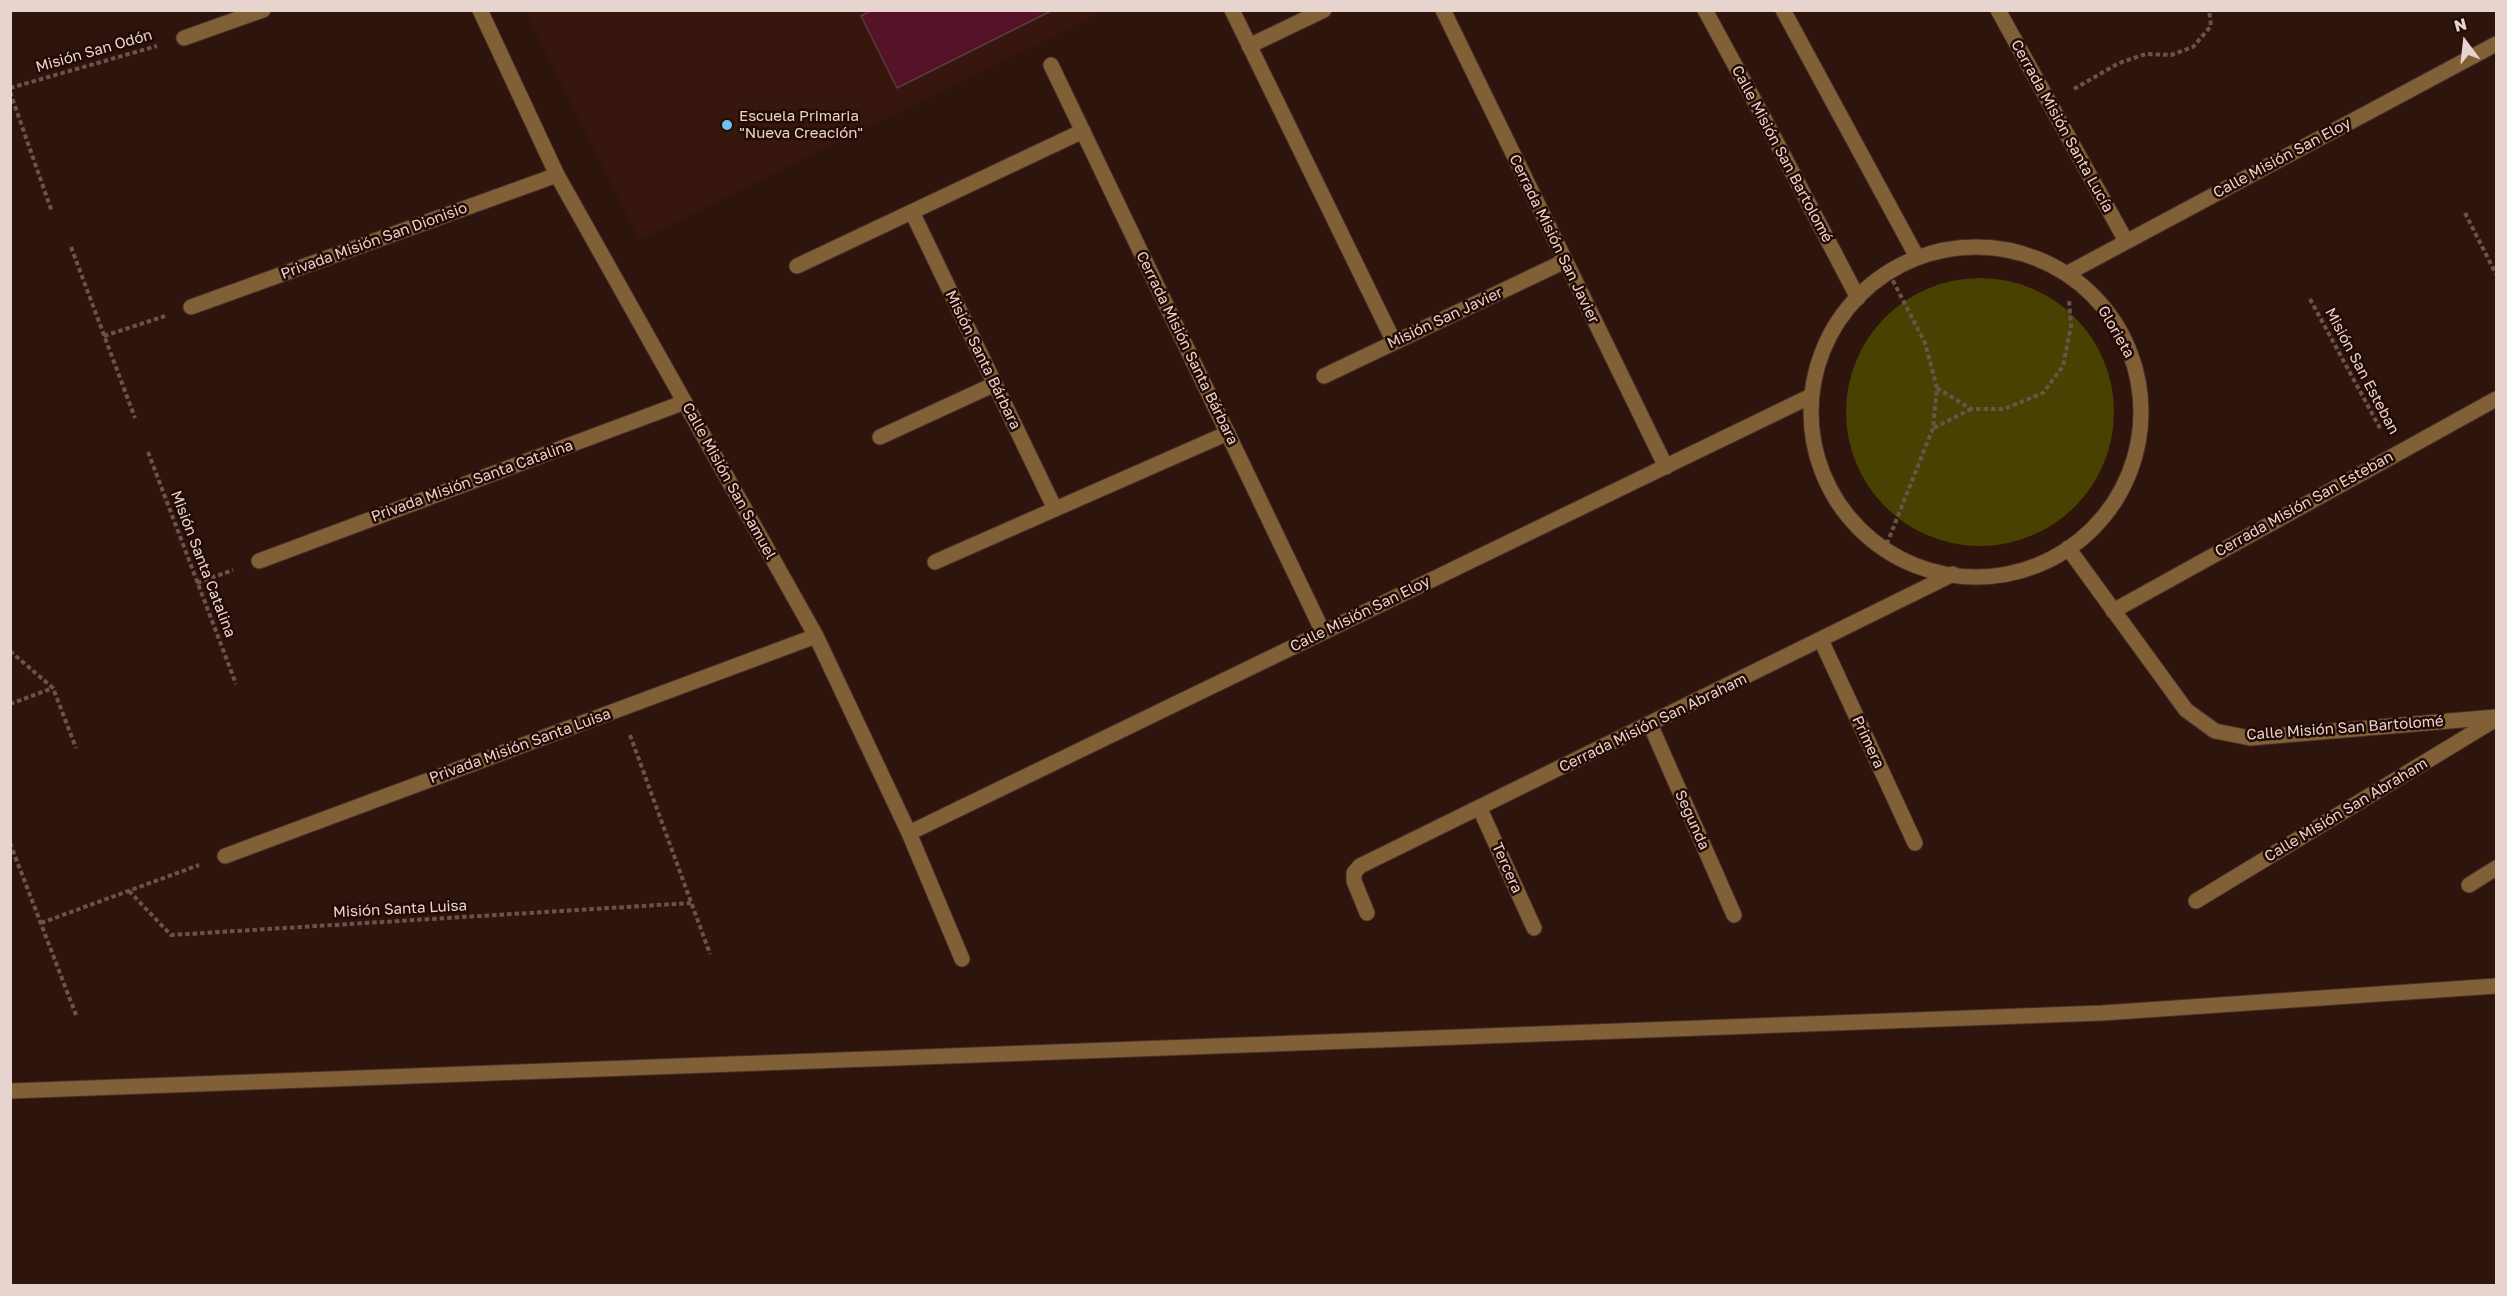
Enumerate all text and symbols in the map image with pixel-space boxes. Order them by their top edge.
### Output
north arrow [2435,12,2495,72]
text: N [2452,13,2469,36]
street label: Misión San Odón [34,26,154,76]
street label: Cerrada Misión Santa Lucía [2007,37,2117,215]
street label: Calle Misión San Bartolomé [1728,62,1836,246]
place label: Escuela Primaria "Nueva Creación" [739,107,863,142]
street label: Calle Misión San Eloy [2210,114,2354,202]
marker: Escuela Primaria "Nueva Creación" [720,118,734,132]
street label: Cerrada Misión San Javier [1505,152,1603,326]
street label: Privada Misión San Dionisio [278,199,470,283]
street label: Cerrada Misión Santa Bárbara [1132,248,1242,448]
street label: Misión San Javier [1384,283,1506,353]
street label: Misión Santa Bárbara [941,288,1025,432]
street label: Glorieta [2094,303,2138,361]
street label: Misión San Esteban [2321,305,2403,437]
street label: Calle Misión San Samuel [678,399,780,563]
street label: Privada Misión Santa Catalina [369,436,575,526]
street label: Cerrada Misión San Esteban [2212,447,2396,561]
street label: Misión Santa Catalina [167,488,239,640]
street label: Calle Misión San Eloy [1287,572,1433,656]
street label: Cerrada Misión San Abraham [1556,670,1750,776]
street label: Privada Misión Santa Luisa [427,705,613,787]
street label: Calle Misión San Bartolomé [2246,712,2444,744]
street label: Primera [1848,713,1888,771]
street label: Calle Misión San Abraham [2261,754,2431,866]
street label: Segunda [1671,787,1713,853]
street label: Tercera [1488,840,1526,896]
street label: Misión Santa Luisa [333,897,467,921]

